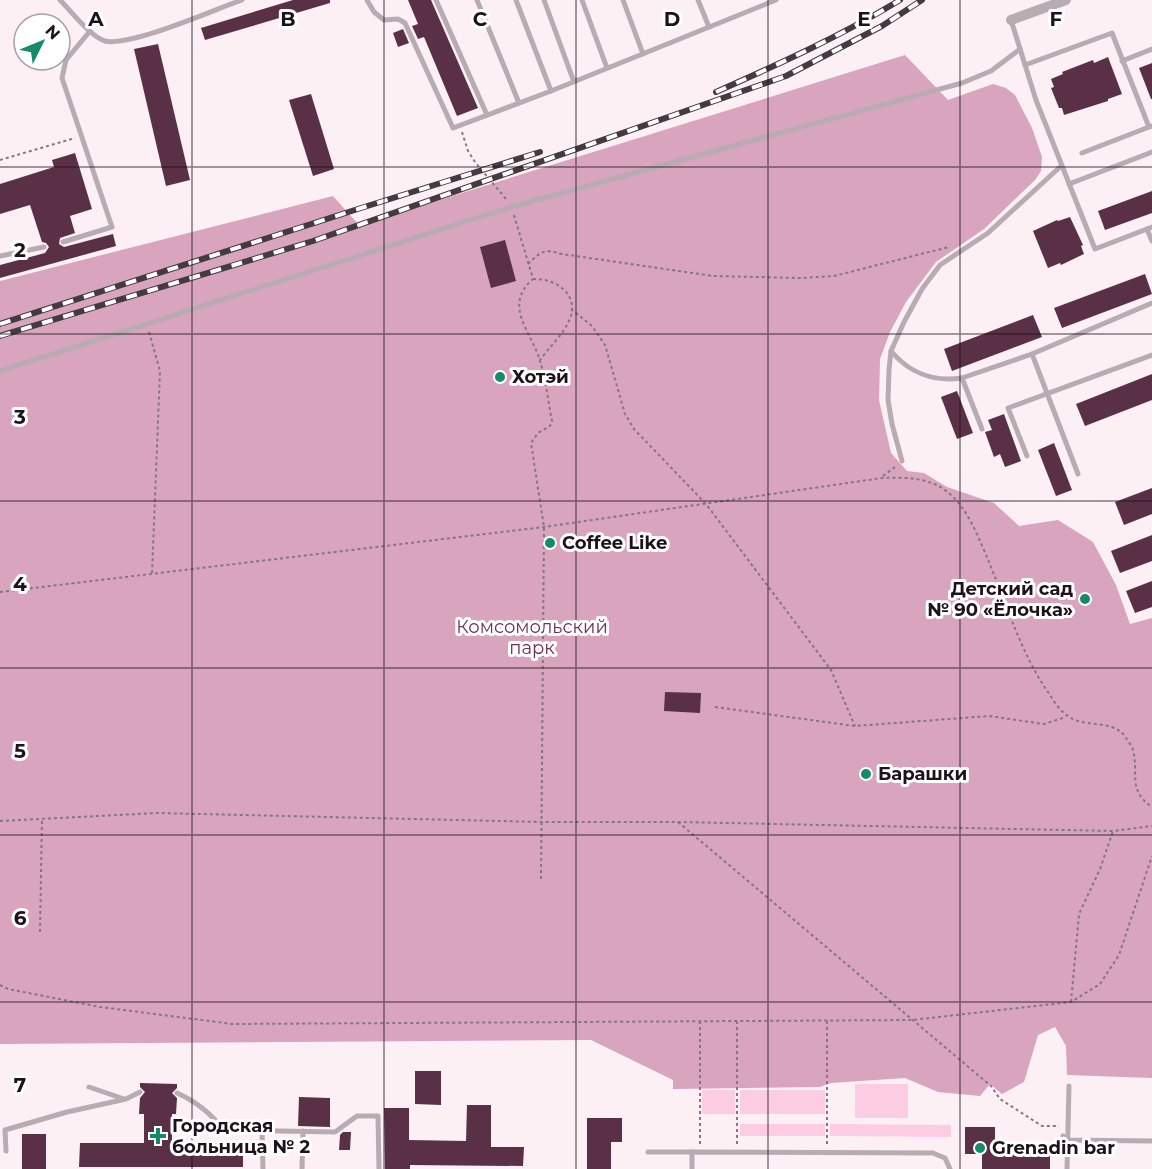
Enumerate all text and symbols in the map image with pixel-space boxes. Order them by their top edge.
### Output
text: A [87,7,104,31]
text: B [280,7,296,31]
text: C [473,7,488,31]
text: D [664,7,680,31]
text: E [857,7,871,31]
text: F [1050,7,1063,31]
north arrow [12,12,72,72]
text: N [41,21,64,43]
text: 2 [14,238,26,262]
place label: Хотэй [512,366,569,388]
marker: Хотэй [493,370,507,384]
text: 3 [13,405,26,429]
place label: Coffee Like [562,532,667,554]
marker: Coffee Like [543,536,557,550]
text: 4 [13,572,27,596]
place label: Детский сад № 90 «Ёлочка» [927,578,1073,621]
marker: Детский сад № 90 «Ёлочка» [1078,592,1092,606]
park label: Комсомольский парк [456,616,608,659]
text: 5 [14,739,26,763]
place label: Барашки [878,763,967,785]
marker: Барашки [859,767,873,781]
text: 6 [14,906,27,930]
text: 7 [14,1073,26,1097]
place label: Городская больница № 2 [172,1115,311,1158]
marker: Городская больница № 2 [149,1127,167,1145]
place label: Grenadin bar [992,1137,1115,1159]
marker: Grenadin bar [973,1141,987,1155]

